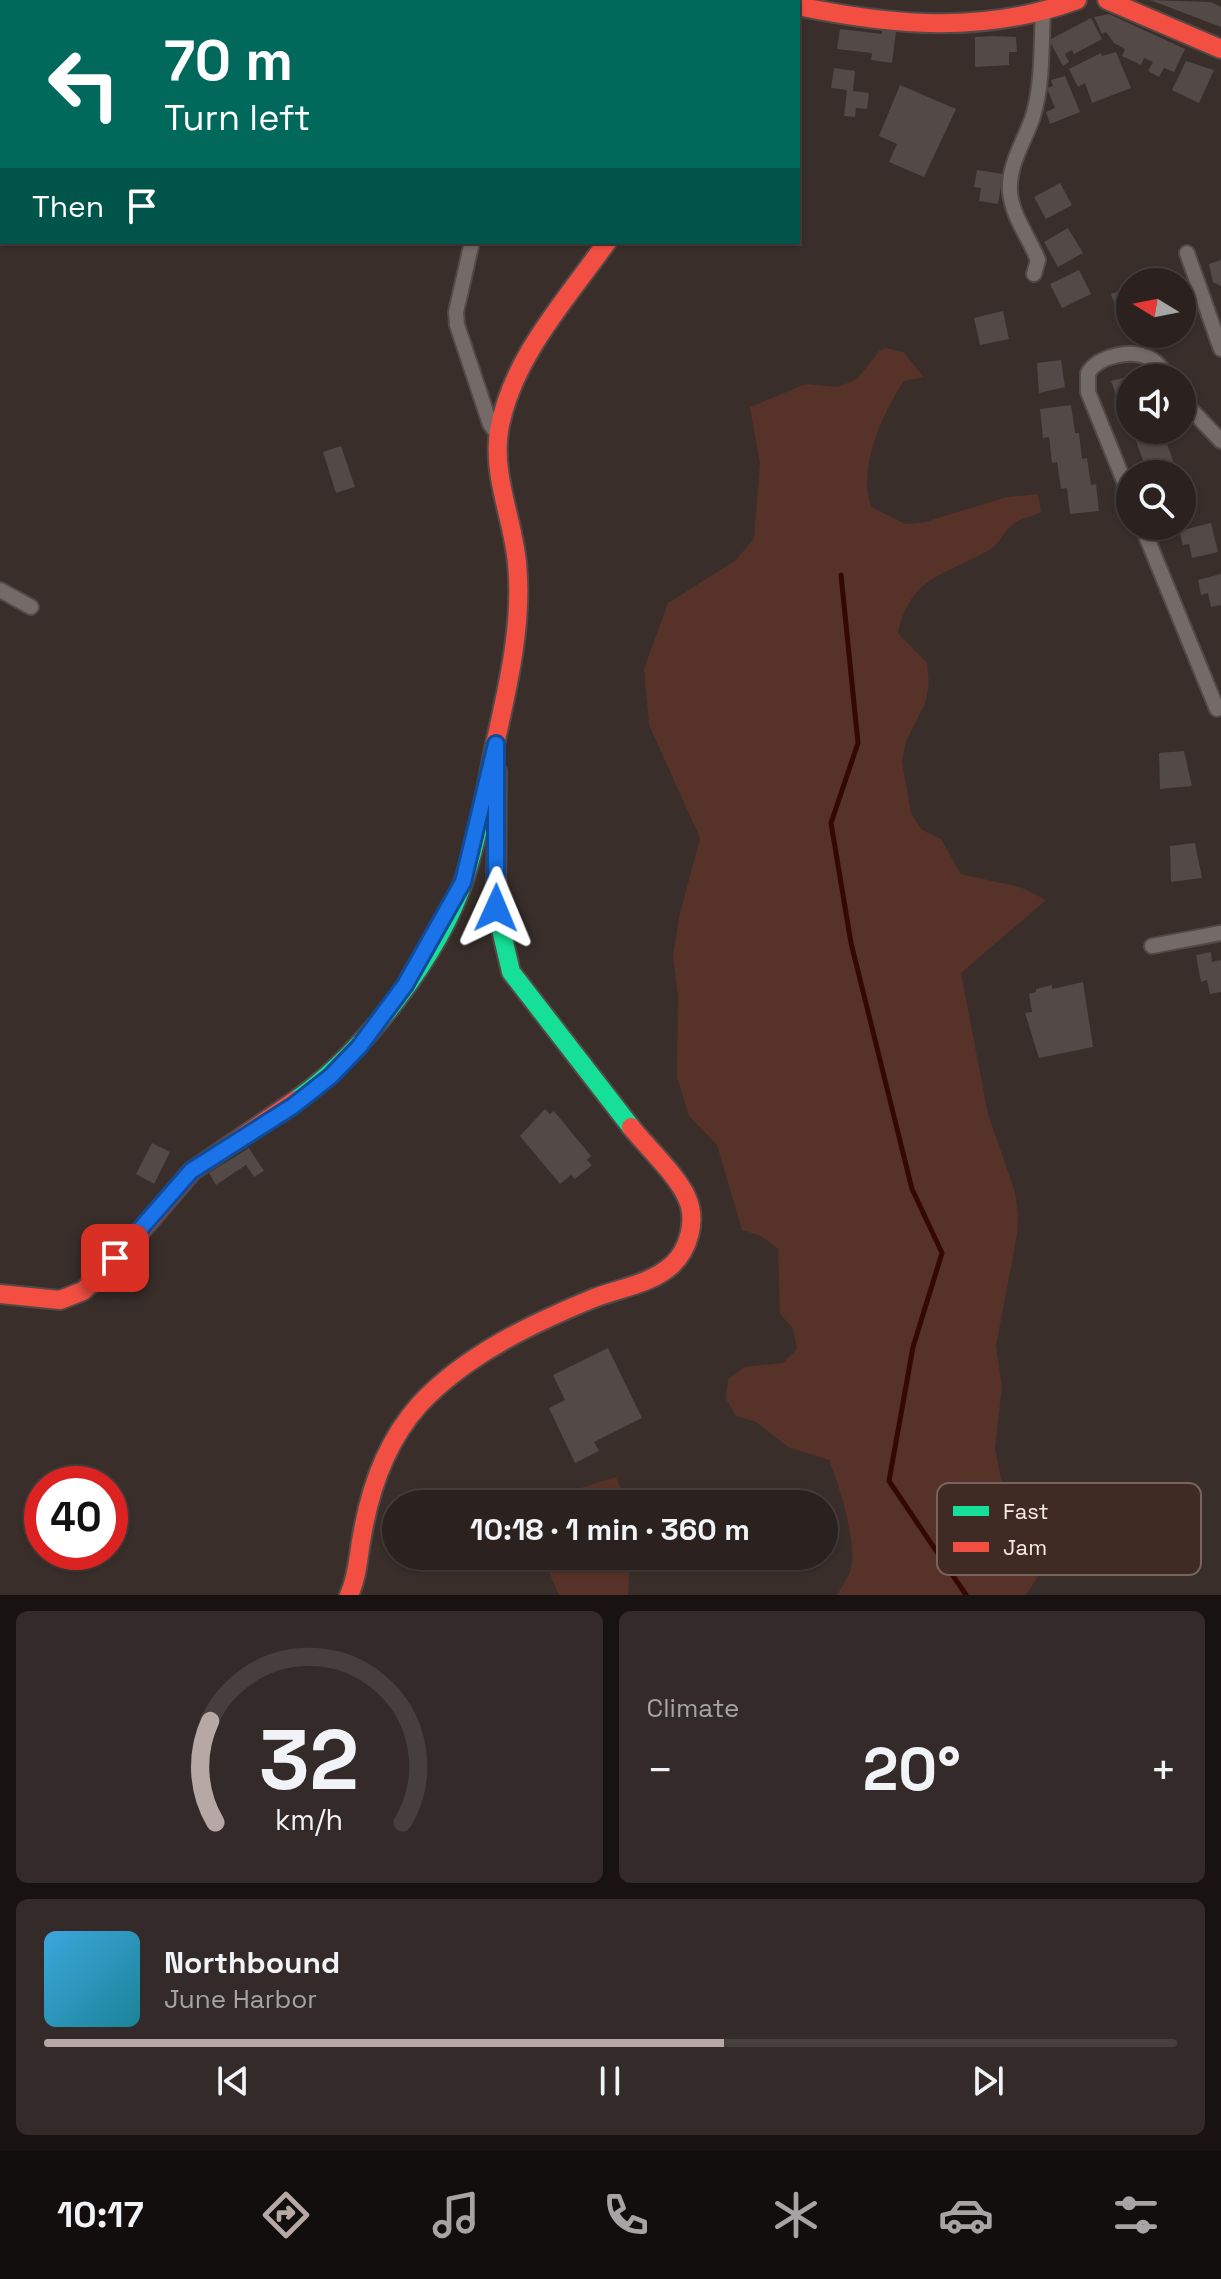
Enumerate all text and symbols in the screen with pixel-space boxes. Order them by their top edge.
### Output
text: 70 m [164,25,293,96]
icon: left [32,32,136,136]
text: Turn left [164,95,311,141]
icon: arrive [120,184,164,228]
text: Then [32,187,104,226]
north arrow [1116,268,1196,348]
map controls [1116,268,1196,540]
button: sound [1116,364,1196,444]
button: search [1116,460,1196,540]
position arrow [454,866,538,950]
pin [81,1224,149,1292]
icon: arrive [93,1236,137,1280]
speed limit sign: 40 [24,1466,128,1570]
legend [937,1483,1201,1575]
text: Fast [1003,1497,1049,1525]
text: 10:18 · 1 min · 360 m [470,1510,750,1549]
text: Jam [1003,1533,1047,1561]
text: Climate [647,1691,739,1725]
text: 32 [259,1707,359,1813]
text: 20° [863,1731,961,1808]
text: − [647,1742,674,1798]
text: + [1150,1742,1177,1798]
text: km/h [275,1802,343,1838]
text: Northbound [164,1943,340,1982]
text: June Harbor [164,1982,317,2016]
icon: previous [211,2059,255,2103]
icon: pause [588,2059,632,2103]
icon: next [966,2059,1010,2103]
icon: directions [258,2187,314,2243]
icon: music [428,2187,484,2243]
icon: phone [598,2187,654,2243]
icon: climate [768,2187,824,2243]
icon: car [938,2187,994,2243]
icon: filters [1108,2187,1164,2243]
text: 10:17 [57,2192,144,2238]

